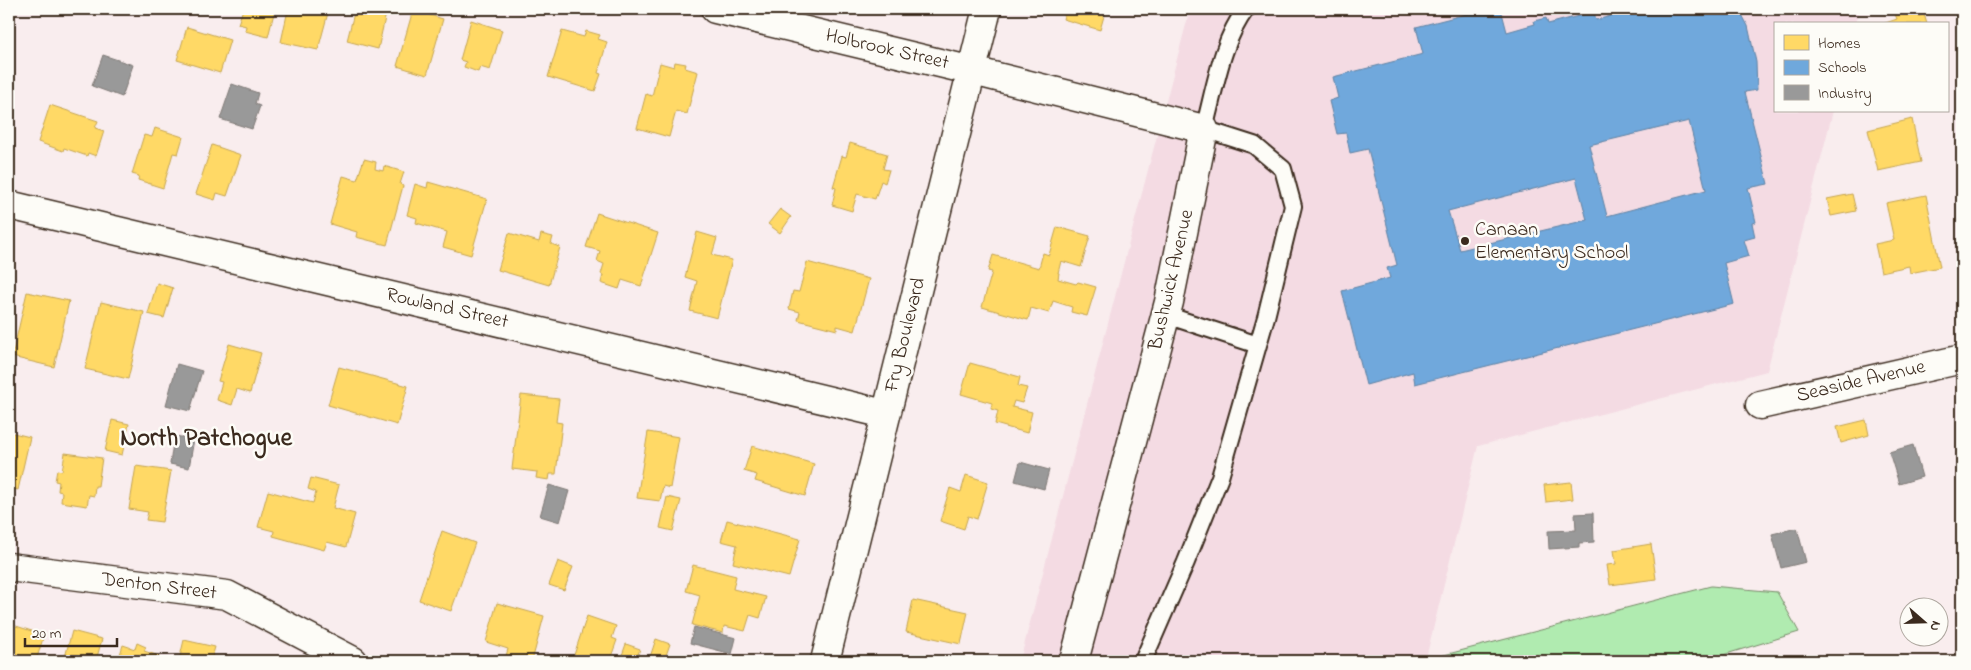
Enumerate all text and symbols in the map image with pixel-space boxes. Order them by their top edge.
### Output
street label: Holbrook Street [822,22,952,78]
legend [1774,22,1948,112]
text: Homes [1818,33,1861,55]
text: Schools [1818,57,1867,79]
text: Industry [1818,83,1872,106]
street label: Bushwick Avenue [1141,207,1202,354]
place label: Canaan Elementary School [1475,216,1628,268]
marker: Canaan Elementary School [1459,235,1471,247]
street label: Fry Boulevard [878,275,934,396]
street label: Rowland Street [383,281,511,337]
street label: Seaside Avenue [1794,353,1928,411]
district label: North Patchogue [120,421,293,459]
street label: Denton Street [99,565,219,608]
north arrow [1898,598,1948,648]
scale bar [25,615,118,647]
text: N [1923,618,1946,634]
text: 20 m [32,623,62,645]

